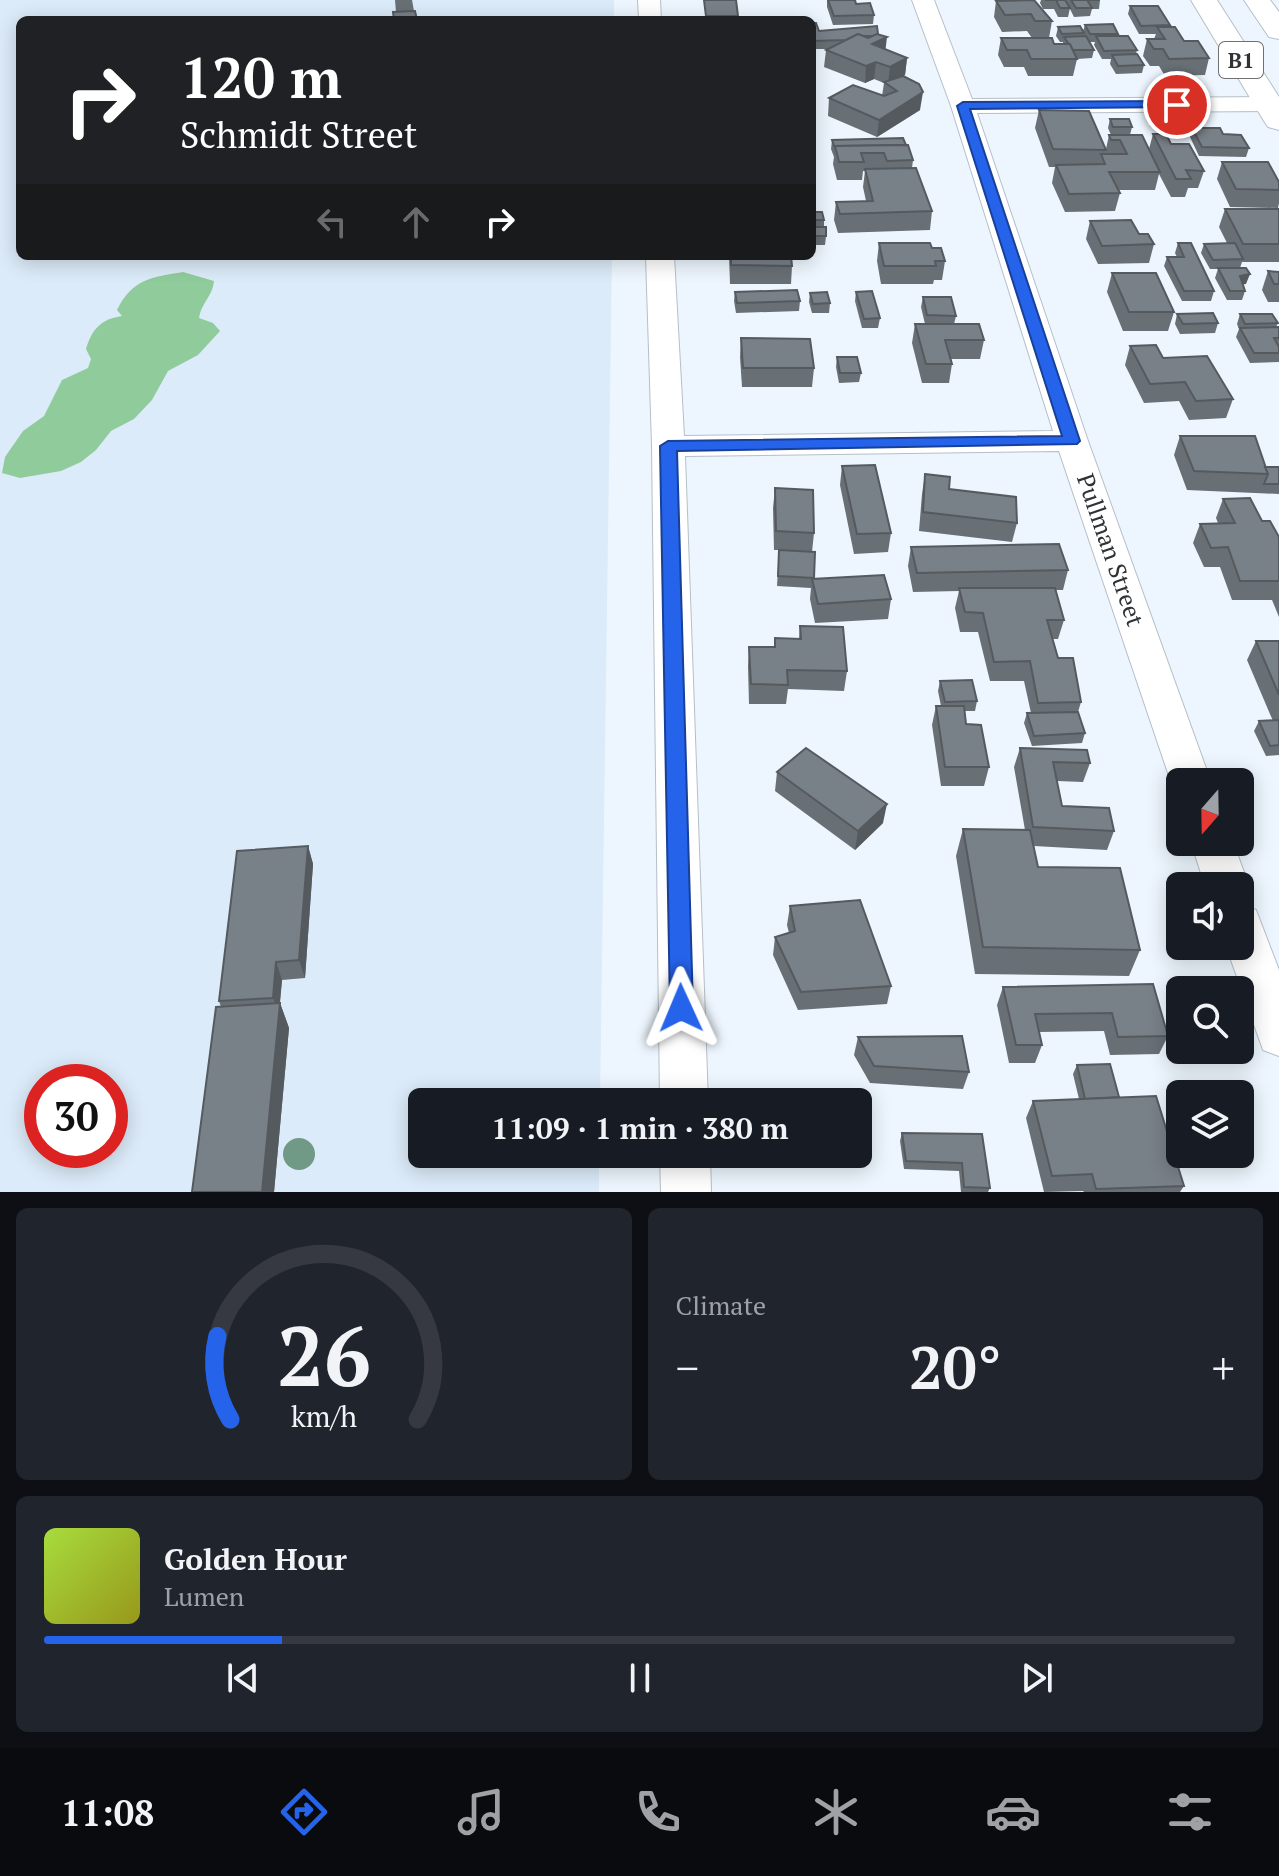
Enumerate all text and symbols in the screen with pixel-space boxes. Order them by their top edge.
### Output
text: 120 m [180,40,342,114]
road number: B1 [1219,42,1263,78]
icon: right [48,48,152,152]
pin [1143,71,1211,139]
icon: arrive [1155,83,1199,127]
text: Schmidt Street [180,111,417,158]
icon: left [310,200,354,244]
icon: ahead [394,200,438,244]
icon: right [478,200,522,244]
street label: Pullman Street [1070,469,1152,630]
north arrow [1166,768,1254,856]
map controls [1166,768,1254,1168]
button: sound [1166,872,1254,960]
position arrow [639,966,723,1050]
button: search [1166,976,1254,1064]
speed limit sign: 30 [24,1064,128,1168]
button: layers [1166,1080,1254,1168]
text: 11:09 · 1 min · 380 m [492,1108,788,1148]
text: Climate [676,1288,766,1322]
text: 26 [277,1300,371,1410]
text: 20° [909,1327,1002,1406]
text: − [676,1338,699,1397]
text: + [1212,1338,1235,1397]
text: km/h [291,1397,357,1435]
text: Golden Hour [164,1539,347,1579]
text: Lumen [164,1579,244,1613]
icon: previous [221,1656,265,1700]
icon: pause [618,1656,662,1700]
icon: next [1015,1656,1059,1700]
icon: directions [276,1784,332,1840]
icon: music [453,1784,509,1840]
icon: phone [630,1784,686,1840]
icon: climate [808,1784,864,1840]
icon: car [985,1784,1041,1840]
icon: filters [1162,1784,1218,1840]
text: 11:08 [61,1789,154,1836]

